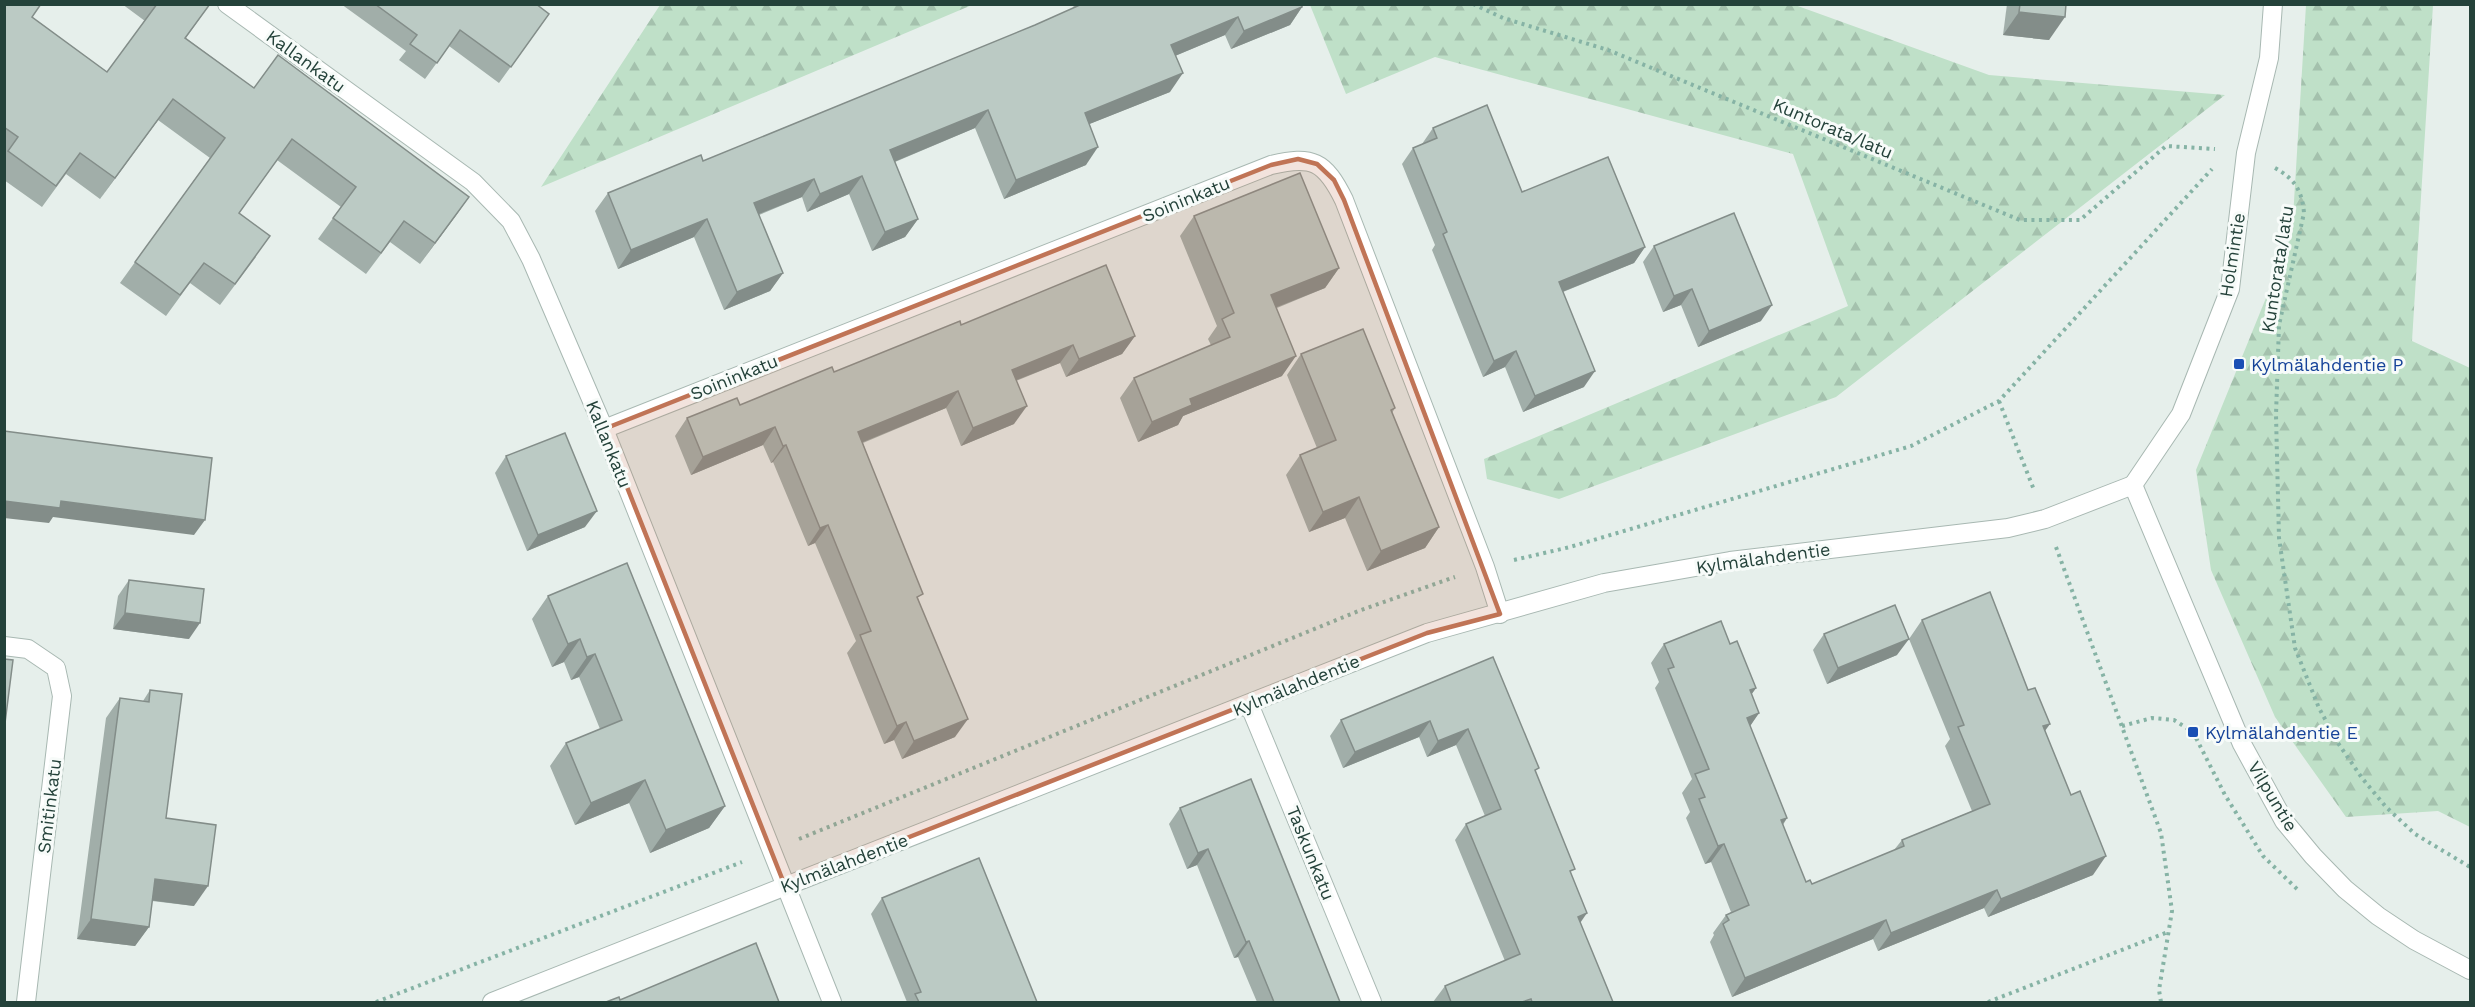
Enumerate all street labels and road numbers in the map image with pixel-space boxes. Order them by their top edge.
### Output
street label: Kallankatu [262,25,350,97]
street label: Kuntorata/latu [1770,93,1896,163]
street label: Soininkatu [1139,172,1233,226]
street label: Kuntorata/latu [2257,204,2297,334]
street label: Holmintie [2215,211,2249,299]
street label: Soininkatu [687,350,781,404]
street label: Kallankatu [582,397,636,491]
street label: Kylmälahdentie [1695,538,1831,578]
street label: Kylmälahdentie [1229,650,1363,720]
street label: Smitinkatu [33,757,65,855]
street label: Vilpuntie [2244,757,2302,835]
street label: Taskunkatu [1283,803,1339,903]
street label: Kylmälahdentie [777,829,911,897]

